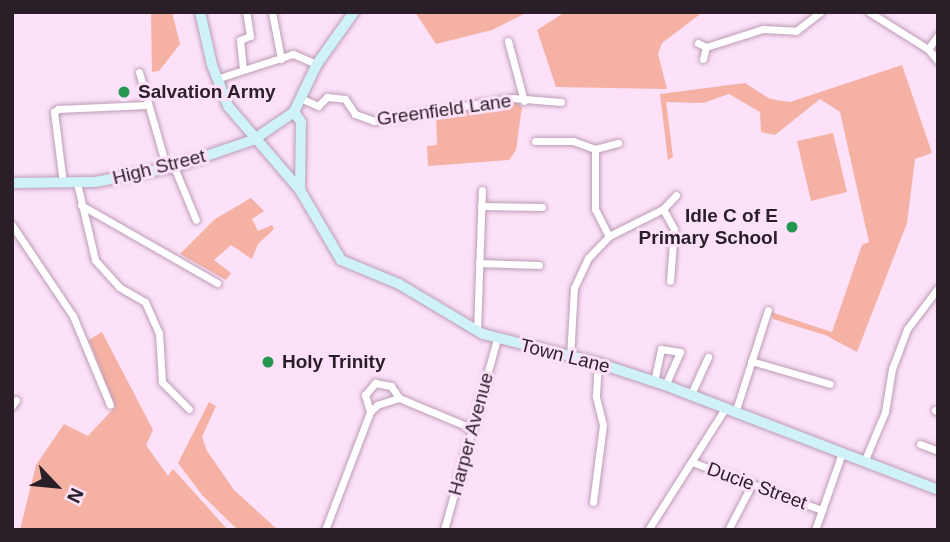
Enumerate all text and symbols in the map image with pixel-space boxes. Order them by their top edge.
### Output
place label: Salvation Army [138,81,276,103]
marker: Salvation Army [116,84,132,100]
street label: Greenfield Lane [375,89,513,131]
street label: High Street [110,144,208,190]
place label: Idle C of E Primary School [639,205,778,249]
marker: Idle C of E Primary School [784,219,800,235]
street label: Town Lane [518,334,612,378]
place label: Holy Trinity [282,351,385,373]
marker: Holy Trinity [260,354,276,370]
street label: Harper Avenue [443,369,499,499]
north arrow [21,451,91,521]
street label: Ducie Street [704,457,810,515]
text: N [63,485,88,506]

